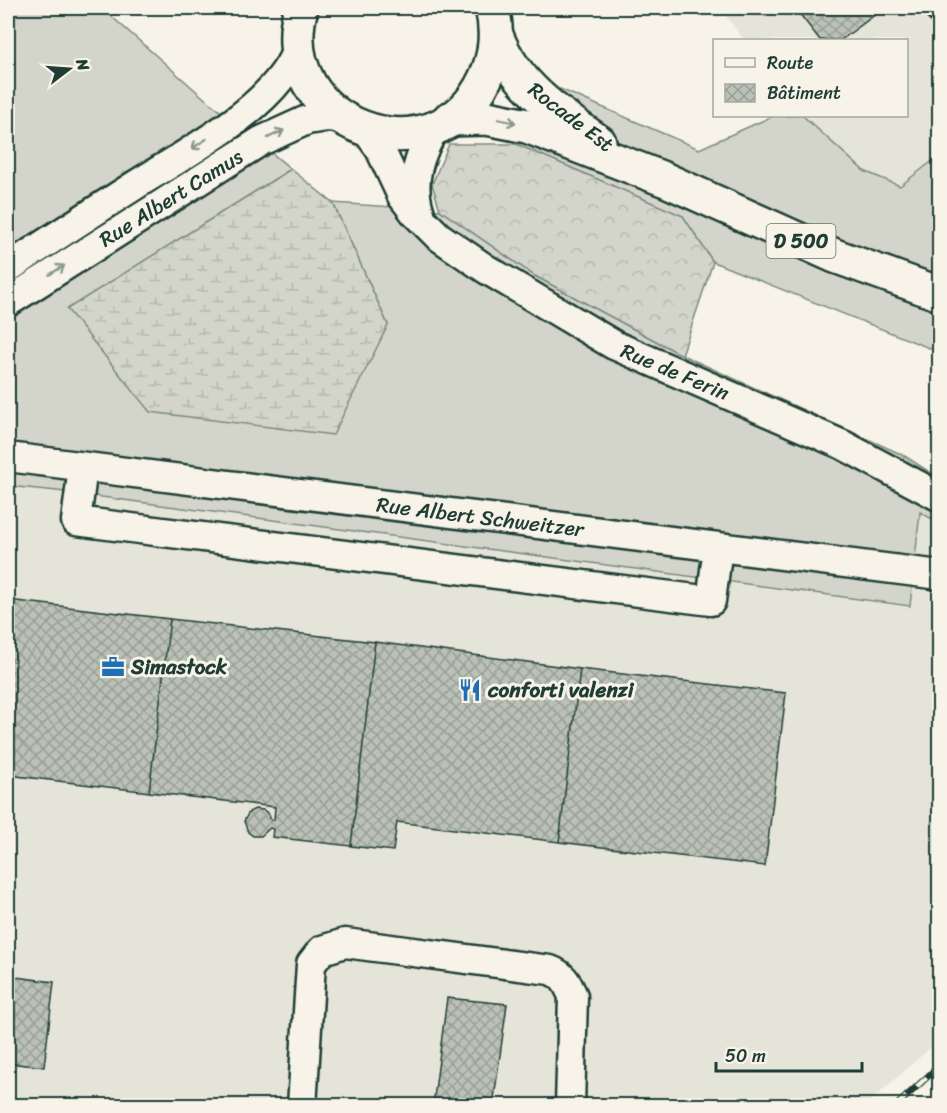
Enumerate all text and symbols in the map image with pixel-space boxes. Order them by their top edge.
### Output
north arrow [39,39,99,99]
legend [713,39,908,117]
text: Route [767,47,814,79]
text: N [67,54,99,75]
street label: Rocade Est [519,72,623,162]
text: Bâtiment [767,77,841,109]
one-way arrow [498,116,517,128]
one-way arrow [267,128,285,140]
street label: Rue Albert Camus [91,138,251,258]
one-way arrow [191,139,208,151]
road number: D 500 [766,224,836,258]
one-way arrow [48,264,65,276]
street label: Rue de Ferin [615,332,735,412]
street label: Rue Albert Schweitzer [374,485,587,549]
place label: Simastock [130,648,228,686]
office icon: Simastock [100,654,126,680]
place label: conforti valenzi [487,671,635,709]
restaurant icon: conforti valenzi [457,677,483,703]
scale bar [716,1035,862,1073]
text: 50 m [725,1040,766,1072]

